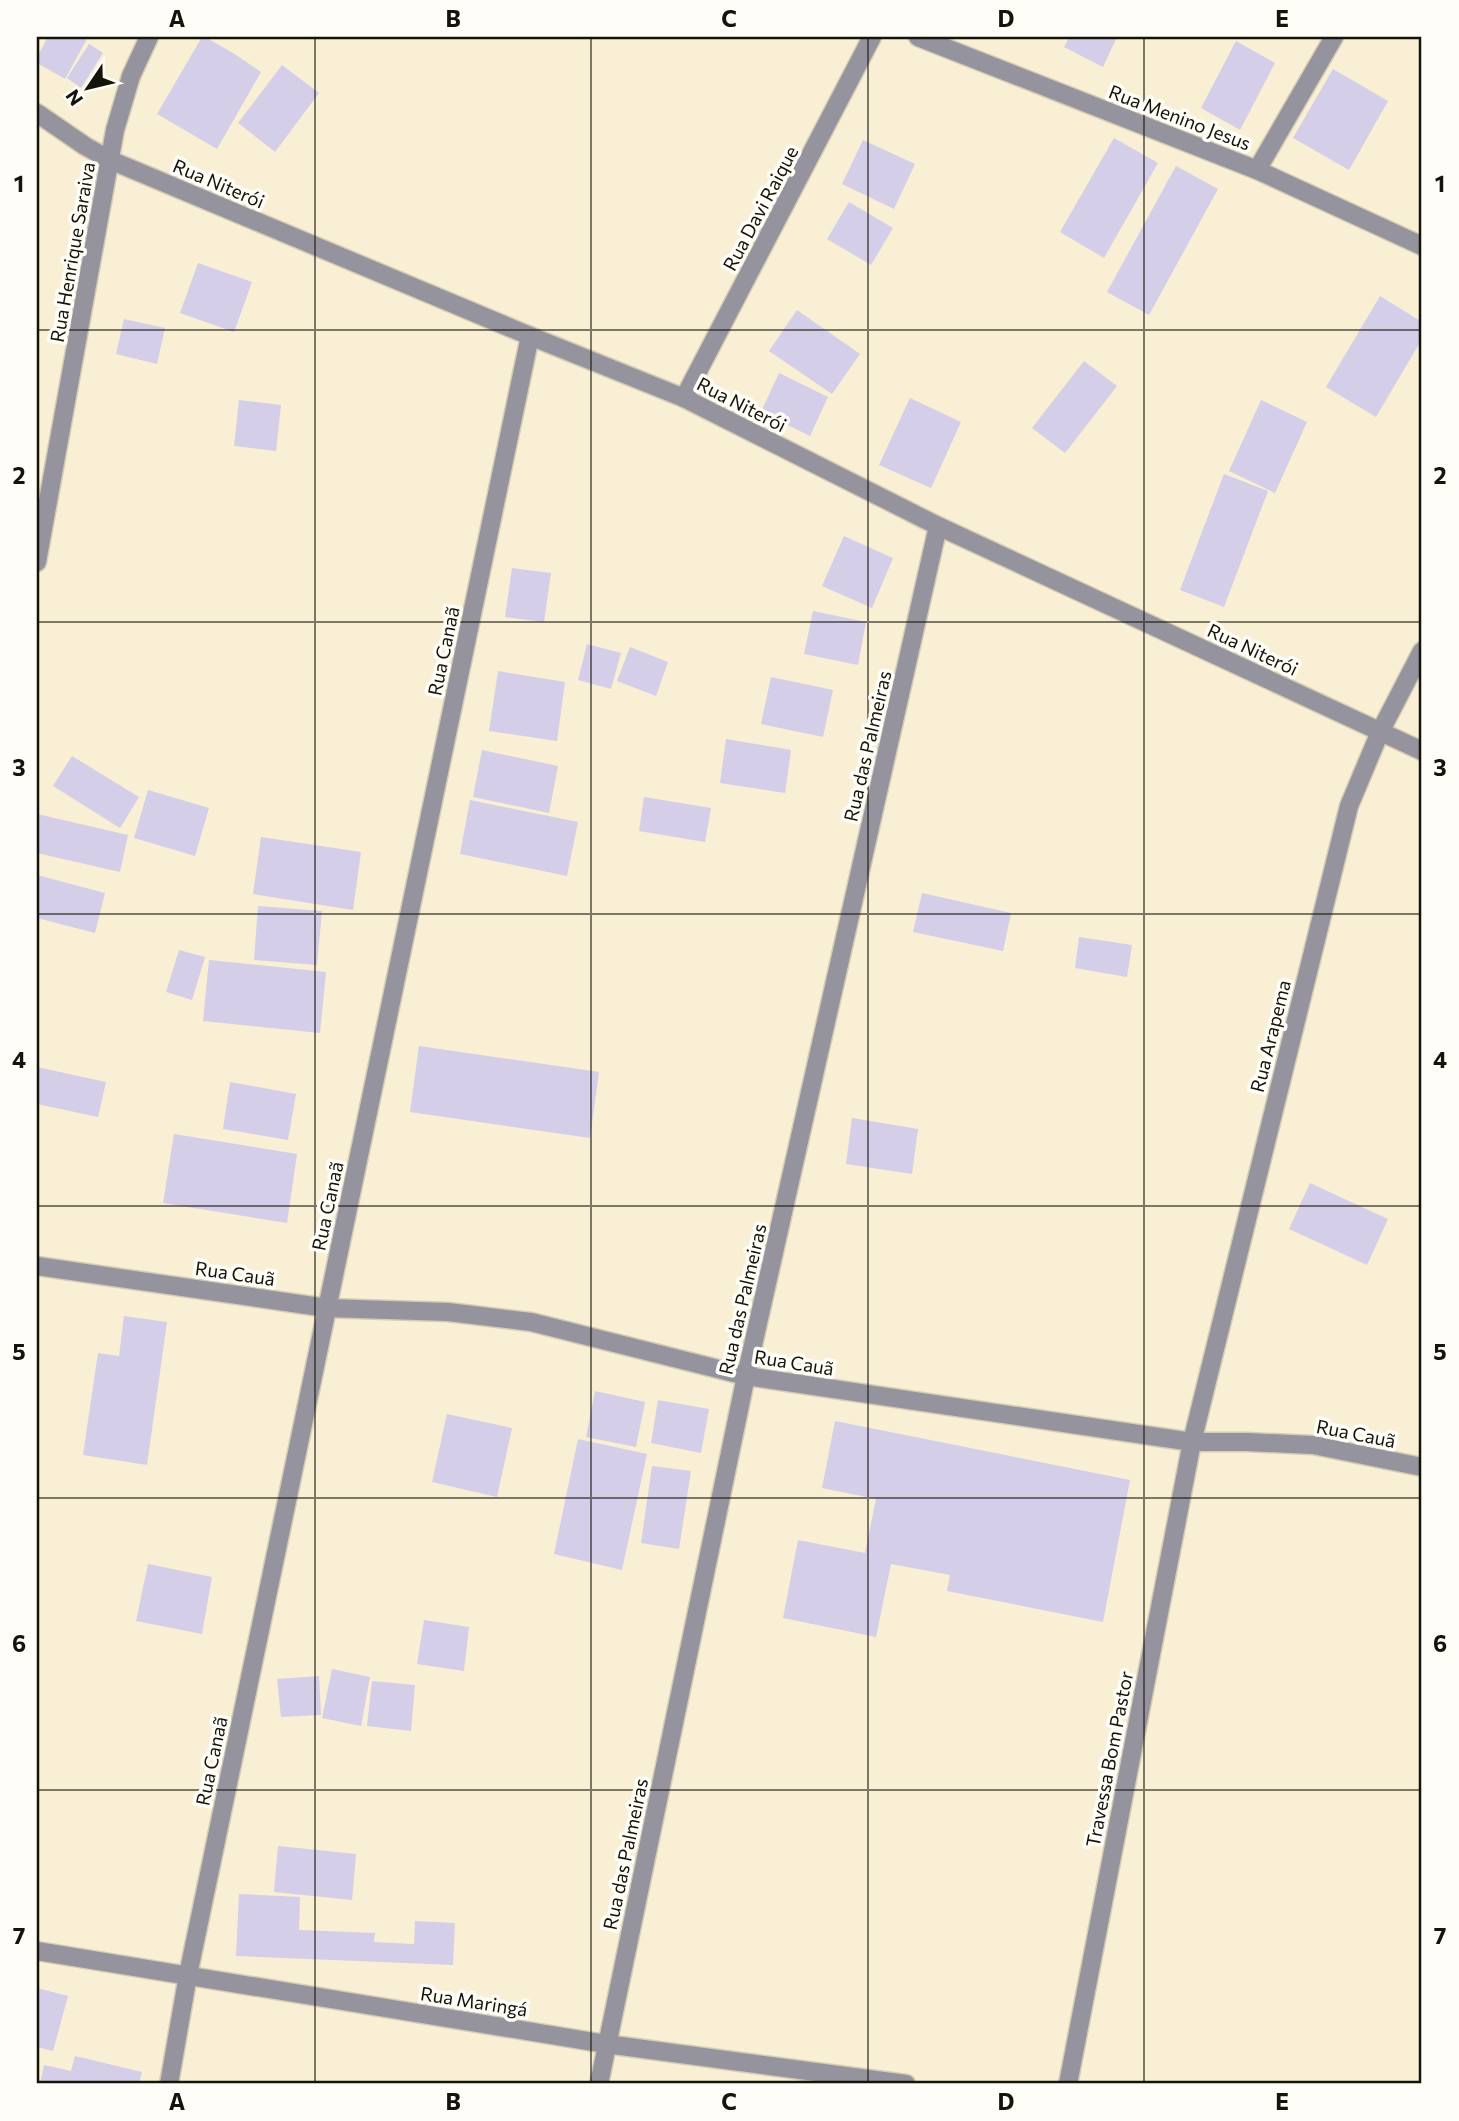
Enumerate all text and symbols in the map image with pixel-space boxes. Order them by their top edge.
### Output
text: A [169,4,186,32]
text: B [445,4,461,32]
text: C [721,4,737,32]
text: D [998,4,1015,32]
text: E [1275,4,1289,32]
north arrow [52,52,122,122]
street label: Rua Menino Jesus [1106,79,1254,155]
text: N [60,86,87,110]
street label: Rua Davi Raique [717,142,803,274]
street label: Rua Niterói [170,153,268,213]
street label: Rua Henrique Saraiva [45,160,99,344]
text: 1 [14,169,24,197]
text: 1 [1435,169,1445,197]
street label: Rua Niterói [693,372,791,436]
text: 2 [12,461,26,489]
text: 2 [1433,461,1447,489]
street label: Rua Canaã [422,604,464,698]
street label: Rua Niterói [1204,618,1302,680]
street label: Rua das Palmeiras [838,668,896,824]
text: 3 [12,753,26,781]
text: 3 [1433,753,1447,781]
street label: Rua Arapema [1245,977,1295,1095]
text: 4 [12,1045,26,1073]
text: 4 [1433,1045,1447,1073]
street label: Rua Canaã [306,1159,348,1253]
street label: Rua das Palmeiras [713,1221,771,1377]
street label: Rua Cauã [194,1256,276,1290]
text: 5 [12,1337,26,1365]
text: 5 [1433,1337,1447,1365]
street label: Rua Cauã [753,1344,835,1380]
street label: Rua Cauã [1314,1414,1398,1452]
text: 6 [12,1629,26,1657]
text: 6 [1433,1629,1447,1657]
street label: Travessa Bom Pastor [1081,1669,1137,1849]
street label: Rua Canaã [190,1714,232,1808]
street label: Rua das Palmeiras [598,1776,652,1932]
text: 7 [13,1921,25,1949]
text: 7 [1434,1921,1446,1949]
street label: Rua Maringá [419,1981,529,2021]
text: A [169,2087,186,2115]
text: B [445,2087,461,2115]
text: C [721,2087,737,2115]
text: D [998,2087,1015,2115]
text: E [1275,2087,1289,2115]

